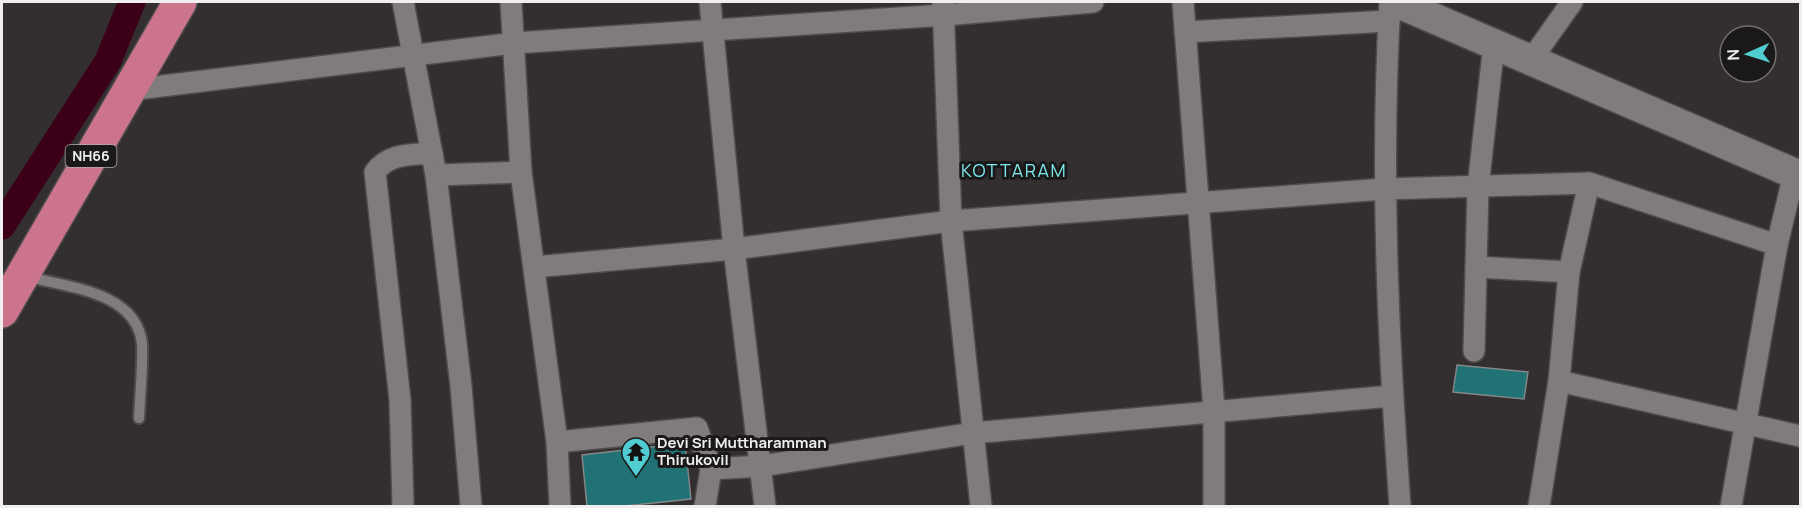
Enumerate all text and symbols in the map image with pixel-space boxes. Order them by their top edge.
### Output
north arrow [1718,24,1778,84]
text: N [1722,48,1744,61]
road number: NH66 [66,145,116,167]
district label: KOTTARAM [961,158,1067,182]
place label: Devi Sri Muttharamman Thirukovil [657,432,827,470]
temple icon: Devi Sri Muttharamman Thirukovil [620,436,652,478]

